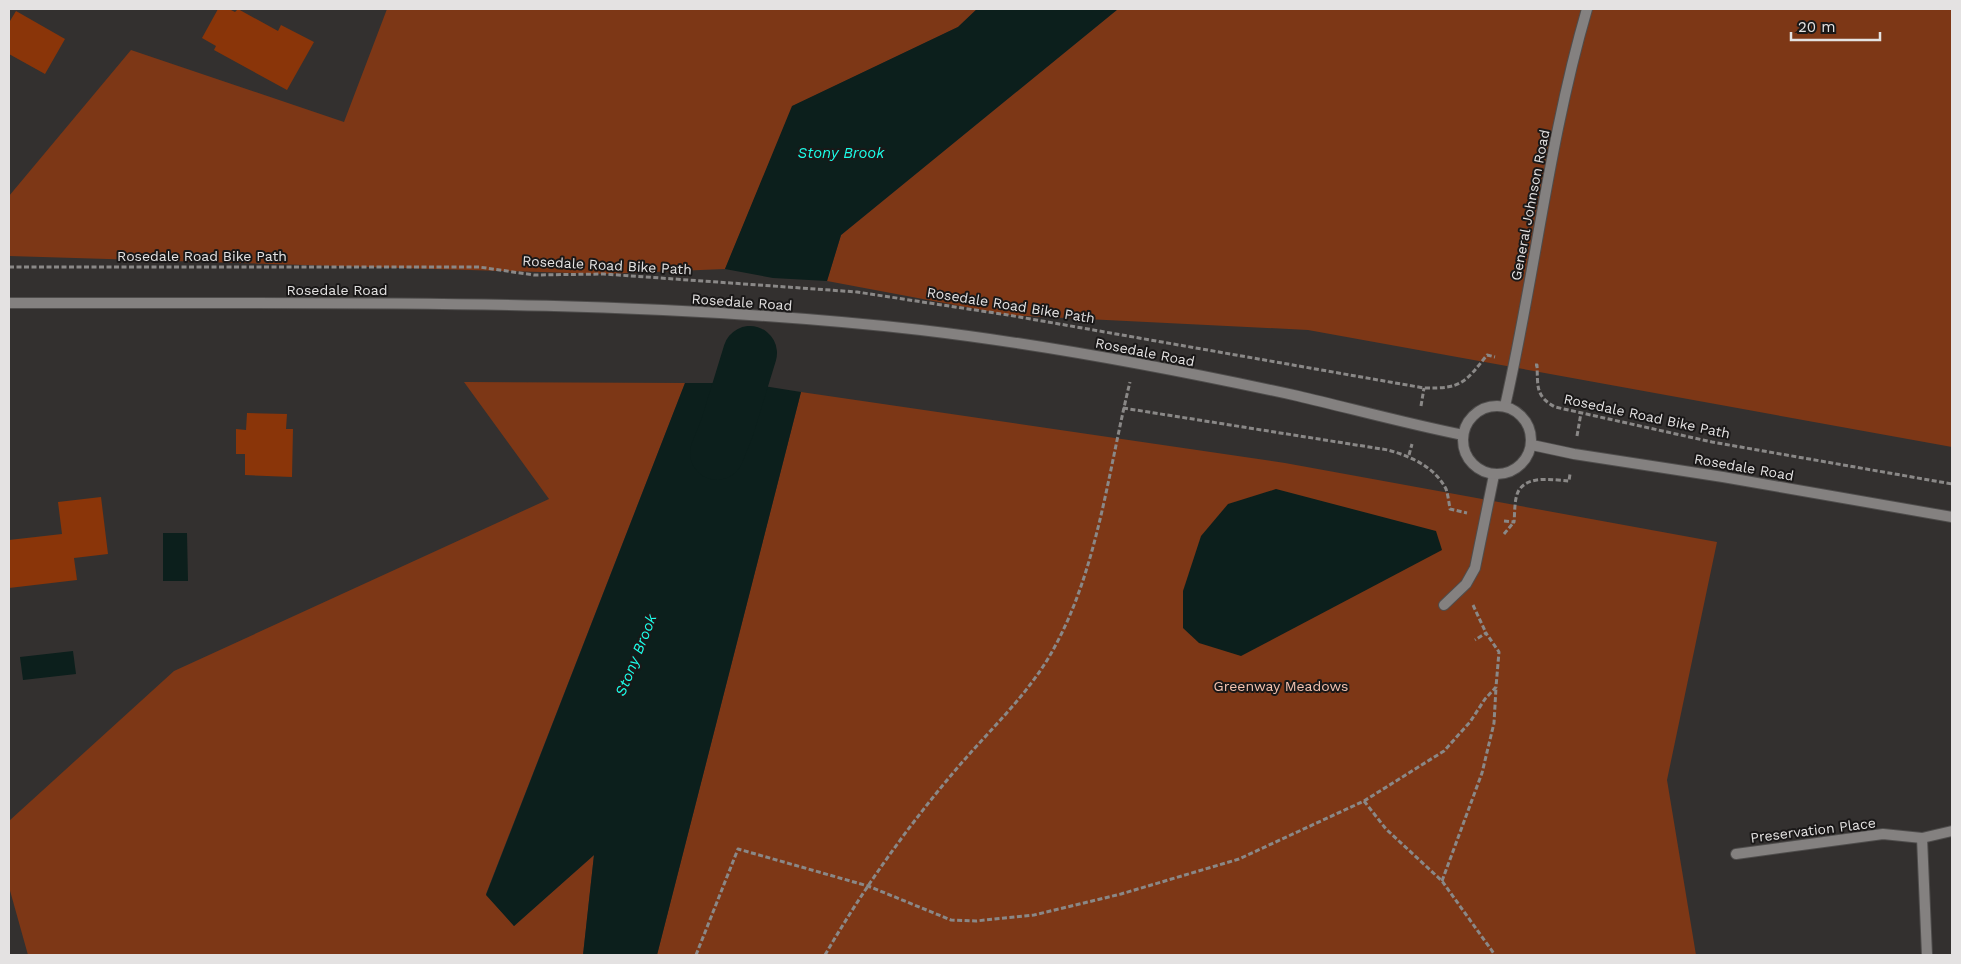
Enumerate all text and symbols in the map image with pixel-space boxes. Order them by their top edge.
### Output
scale bar [1791,10,1880,42]
text: 20 m [1798,18,1836,36]
street label: General Johnson Road [1507,128,1553,282]
water label: Stony Brook [798,144,885,162]
street label: Rosedale Road Bike Path [117,248,287,264]
street label: Rosedale Road Bike Path [522,253,692,277]
street label: Rosedale Road [287,282,387,298]
street label: Rosedale Road Bike Path [926,284,1096,326]
street label: Rosedale Road [691,290,793,314]
street label: Rosedale Road [1094,335,1196,369]
street label: Rosedale Road Bike Path [1562,391,1732,441]
street label: Rosedale Road [1693,450,1795,484]
water label: Stony Brook [611,611,661,699]
park label: Greenway Meadows [1214,678,1348,694]
street label: Preservation Place [1749,814,1877,846]

